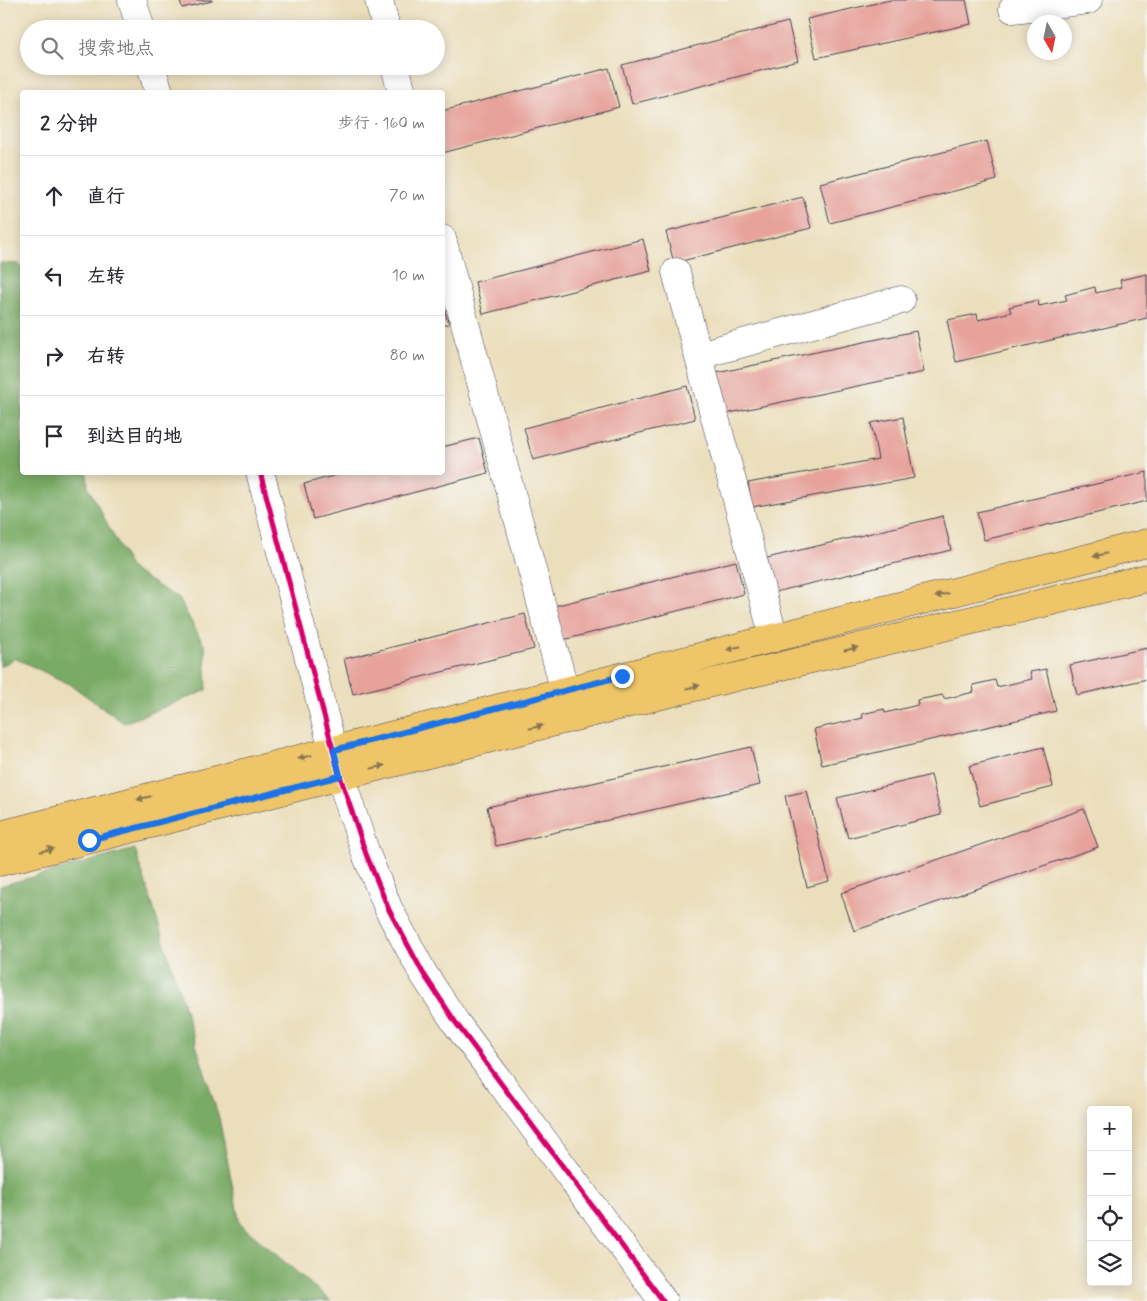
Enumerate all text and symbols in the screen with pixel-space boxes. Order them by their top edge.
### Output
north arrow [1027,15,1072,60]
search box [20,20,445,75]
icon: search [38,34,66,62]
text: 搜索地点 [78,36,154,61]
text: 2 分钟 [40,110,98,138]
text: 步行 · 160 m [338,113,425,134]
icon: ahead [40,182,68,210]
text: 直行 [87,184,125,209]
text: 70 m [389,185,425,206]
icon: left [40,262,68,290]
text: 左转 [87,264,125,289]
text: 10 m [392,265,425,286]
icon: right [40,342,68,370]
text: 右转 [87,344,125,369]
text: 80 m [390,345,425,366]
icon: arrive [40,422,68,450]
text: 到达目的地 [87,424,182,449]
one-way arrow [1092,551,1107,559]
one-way arrow [935,591,950,599]
one-way arrow [726,644,741,652]
one-way arrow [844,645,859,653]
route end [611,665,634,688]
one-way arrow [686,683,701,691]
one-way arrow [528,723,543,731]
one-way arrow [298,753,313,761]
one-way arrow [371,763,386,771]
one-way arrow [137,794,152,802]
route start [78,829,101,852]
one-way arrow [40,846,55,854]
map controls [1087,1106,1132,1286]
button: + [1087,1106,1132,1151]
button: − [1087,1151,1132,1196]
button: locate [1087,1196,1132,1241]
button: layers [1087,1241,1132,1286]

